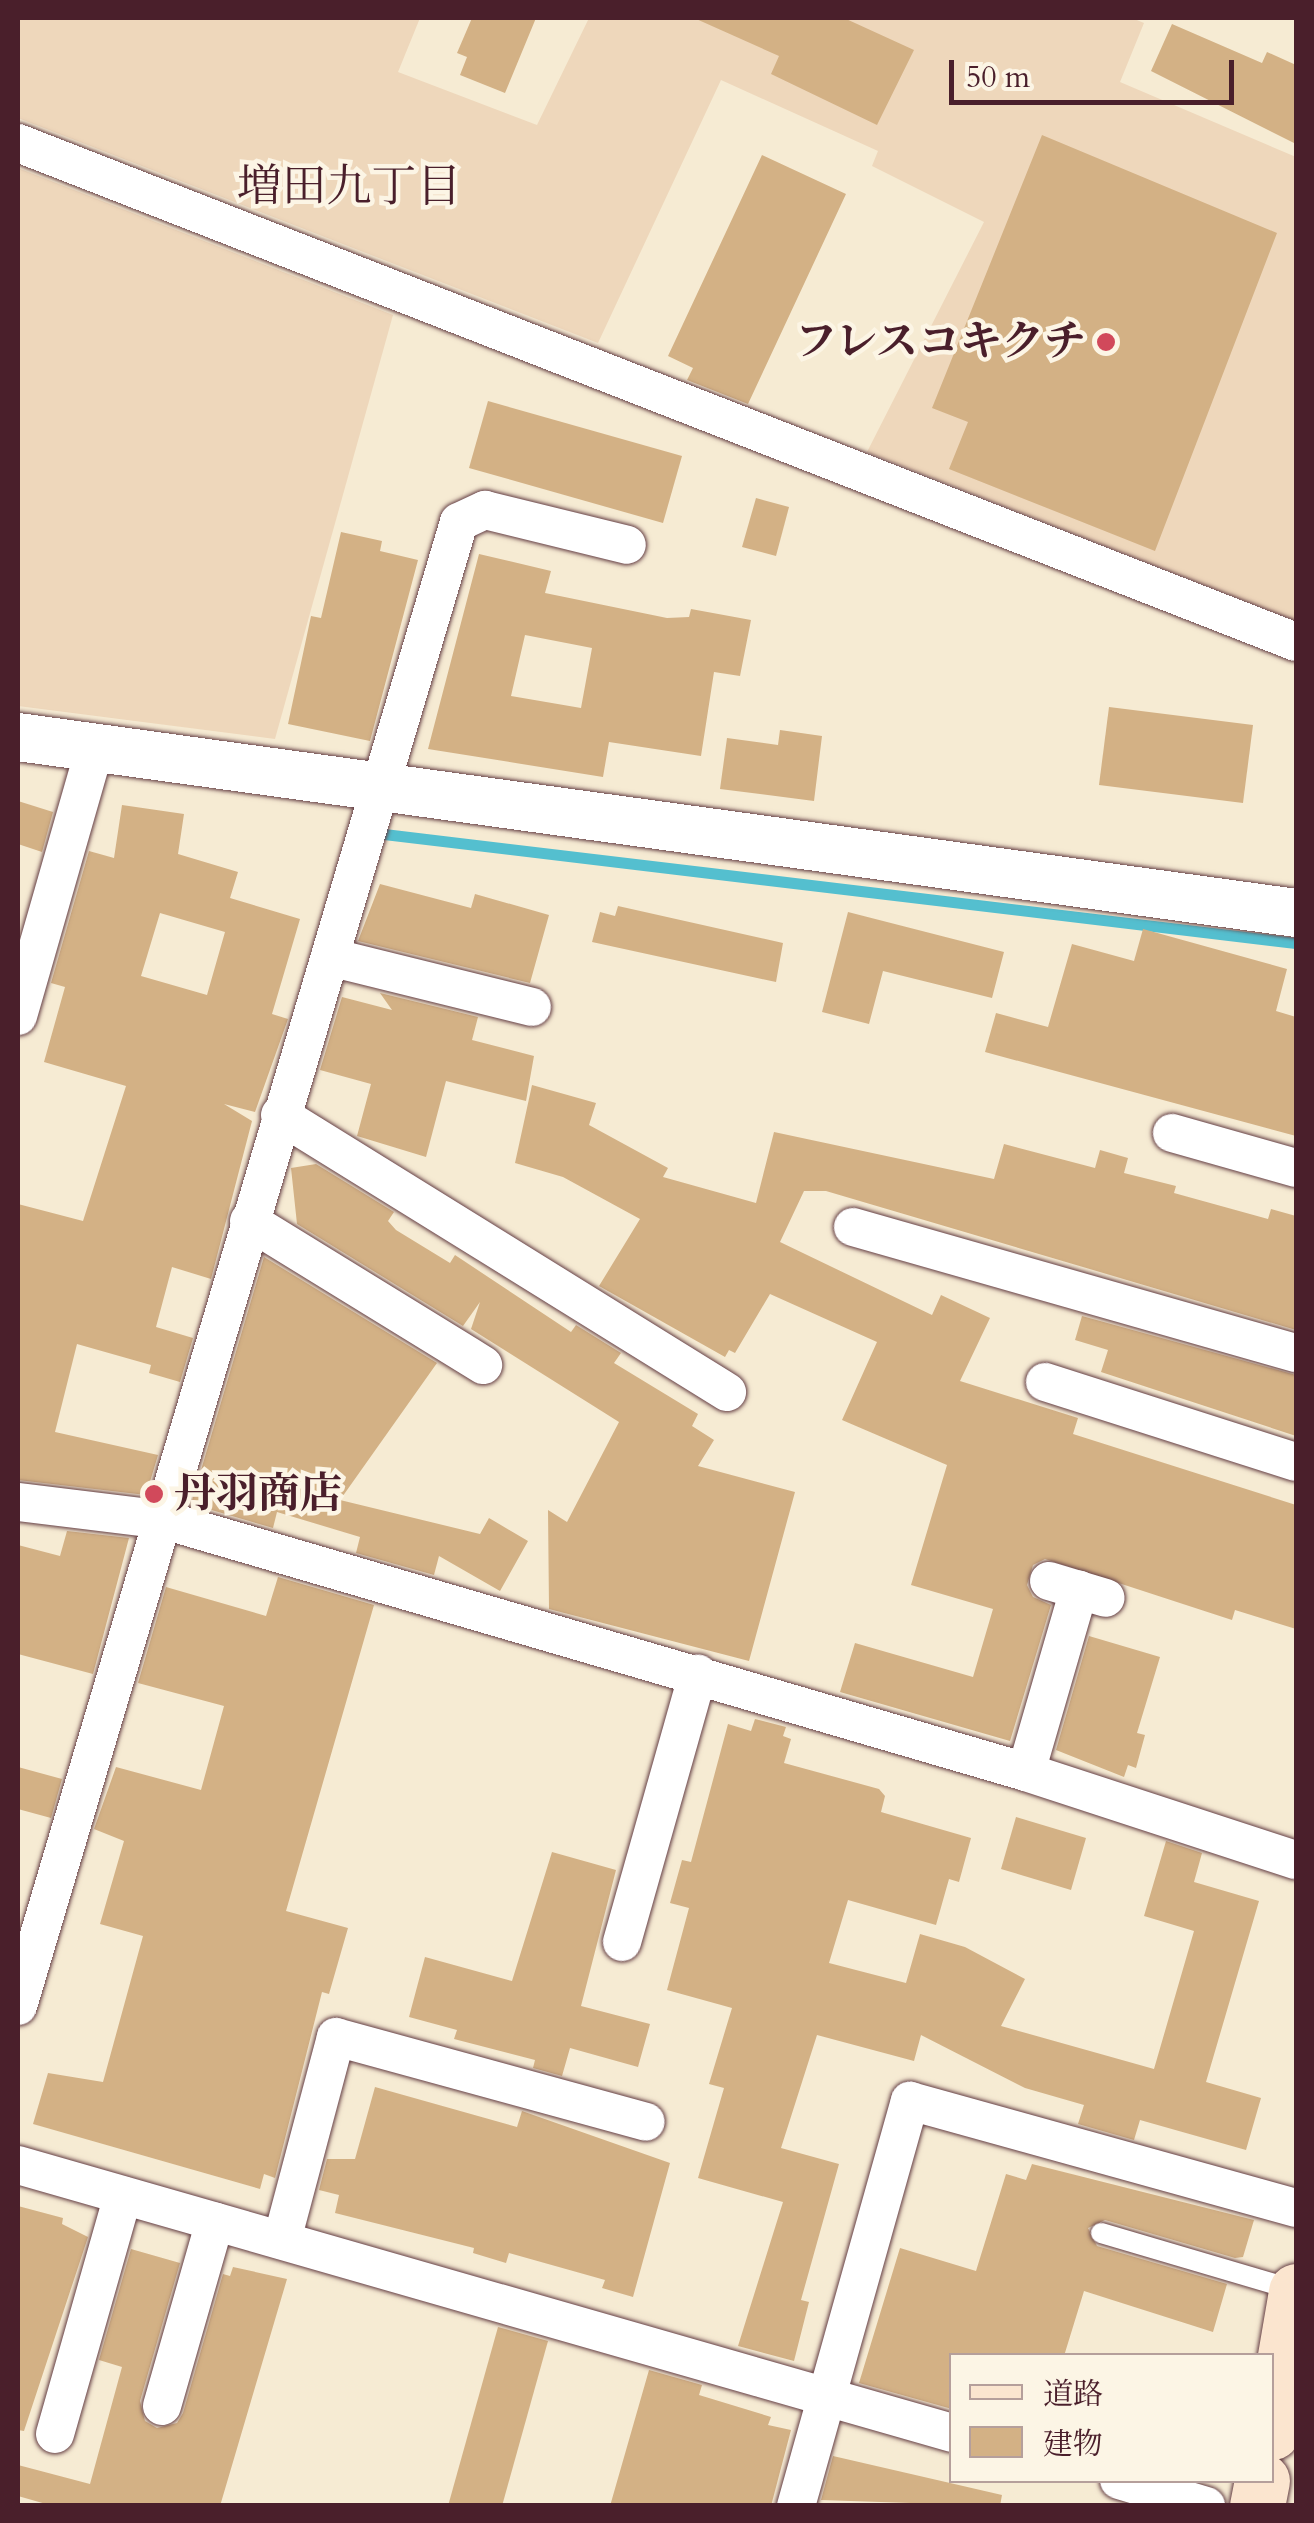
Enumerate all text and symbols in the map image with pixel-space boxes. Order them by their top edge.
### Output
scale bar [954,40,1239,102]
text: 50 m [966,57,1030,98]
district label: 増田九丁目 [237,160,461,214]
place label: フレスコキクチ [792,317,1086,367]
marker: フレスコキクチ [1095,331,1117,353]
place label: 丹羽商店 [174,1469,342,1519]
marker: 丹羽商店 [143,1483,165,1505]
legend [949,2353,1274,2483]
text: 道路 [1043,2374,1103,2415]
text: 建物 [1043,2424,1103,2465]

